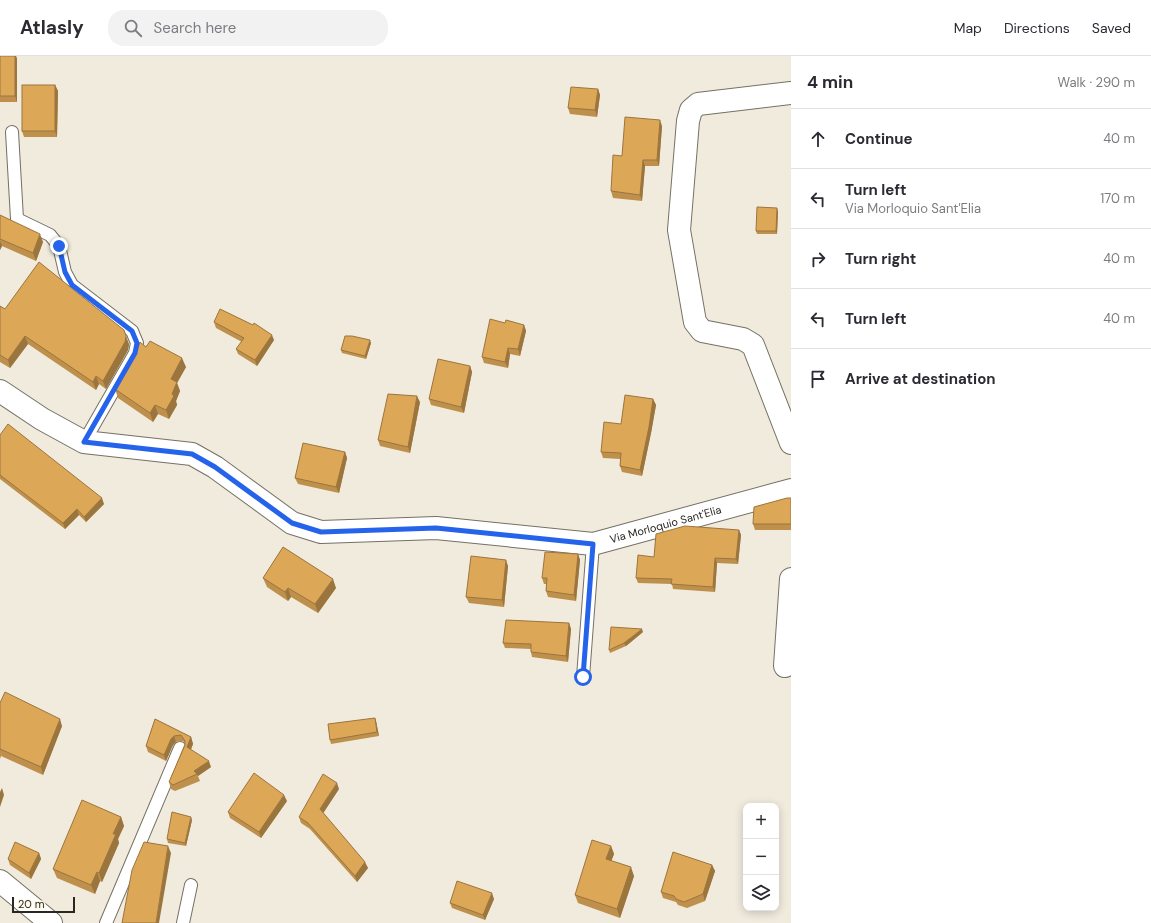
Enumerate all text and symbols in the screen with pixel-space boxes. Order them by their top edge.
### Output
search box [108,10,388,46]
text: Atlasly [20,15,84,40]
icon: search [122,17,144,39]
text: Search here [154,18,236,38]
text: Map [954,19,982,37]
text: Directions [1004,19,1070,37]
text: Saved [1092,19,1131,37]
text: 4 min [807,71,853,93]
text: Walk · 290 m [1058,74,1135,91]
icon: ahead [807,128,829,150]
text: Continue [845,129,913,149]
text: 40 m [1103,130,1135,147]
text: Turn left [845,180,906,200]
icon: left [807,188,829,210]
text: 170 m [1100,190,1135,207]
text: Via Morloquio Sant'Elia [845,200,981,217]
route end [50,237,68,255]
icon: right [807,248,829,270]
text: Turn right [845,249,916,269]
text: 40 m [1103,250,1135,267]
icon: left [807,308,829,330]
text: Turn left [845,309,906,329]
text: 40 m [1103,310,1135,327]
icon: arrive [807,368,829,390]
text: Arrive at destination [845,369,996,389]
street label: Via Morloquio Sant'Elia [608,502,723,546]
route start [574,668,592,686]
map controls [743,803,779,911]
button: + [743,803,779,839]
button: − [743,839,779,875]
button: layers [743,875,779,911]
scale bar [12,895,75,914]
text: 20 m [18,897,44,911]

